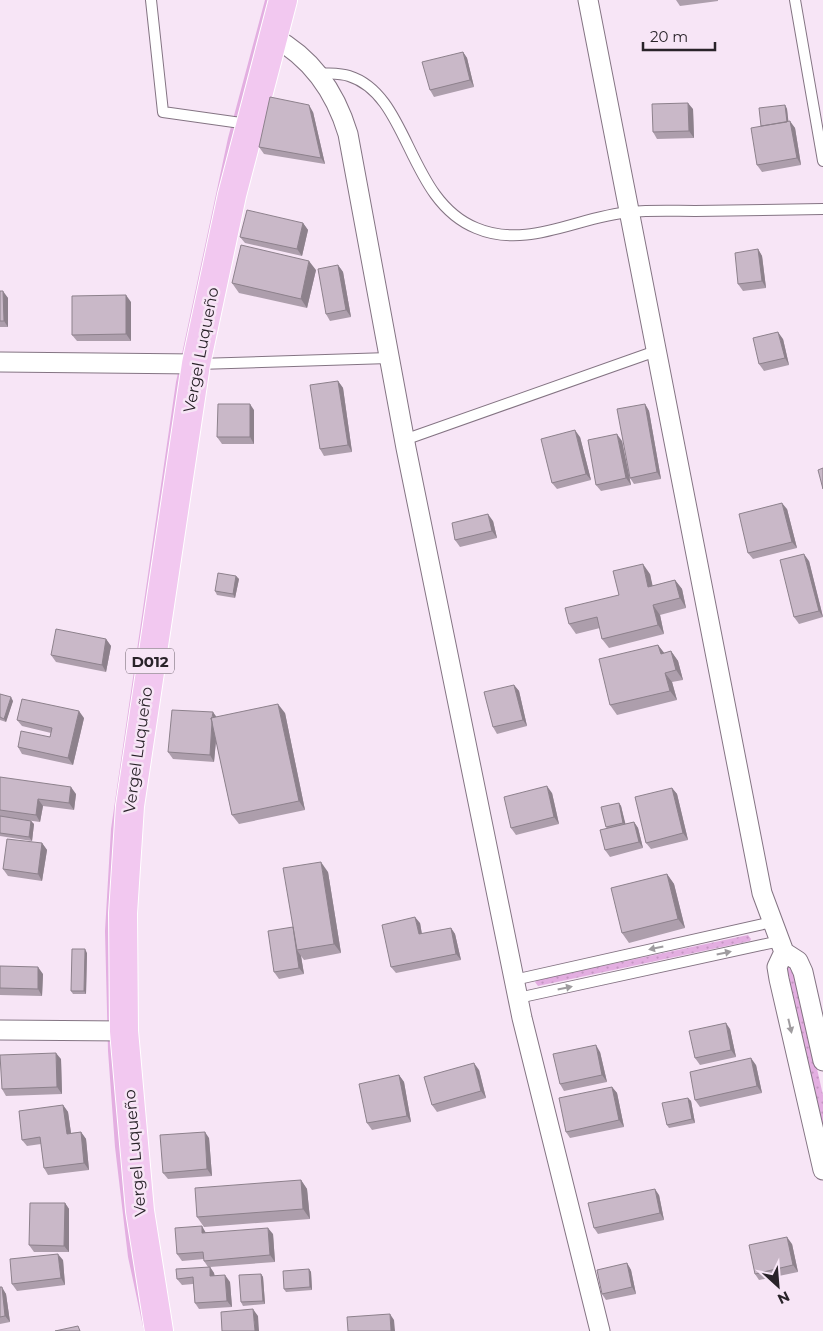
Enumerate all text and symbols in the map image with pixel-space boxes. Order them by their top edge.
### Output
scale bar [643,20,716,52]
text: 20 m [650,27,688,46]
street label: Vergel Luqueño [180,286,222,414]
road number: D012 [126,648,174,674]
street label: Vergel Luqueño [120,686,156,814]
one-way arrow [648,944,664,952]
one-way arrow [717,949,733,957]
one-way arrow [558,984,573,992]
one-way arrow [786,1019,794,1034]
street label: Vergel Luqueño [120,1089,150,1217]
north arrow [753,1261,803,1311]
text: N [775,1287,793,1308]

